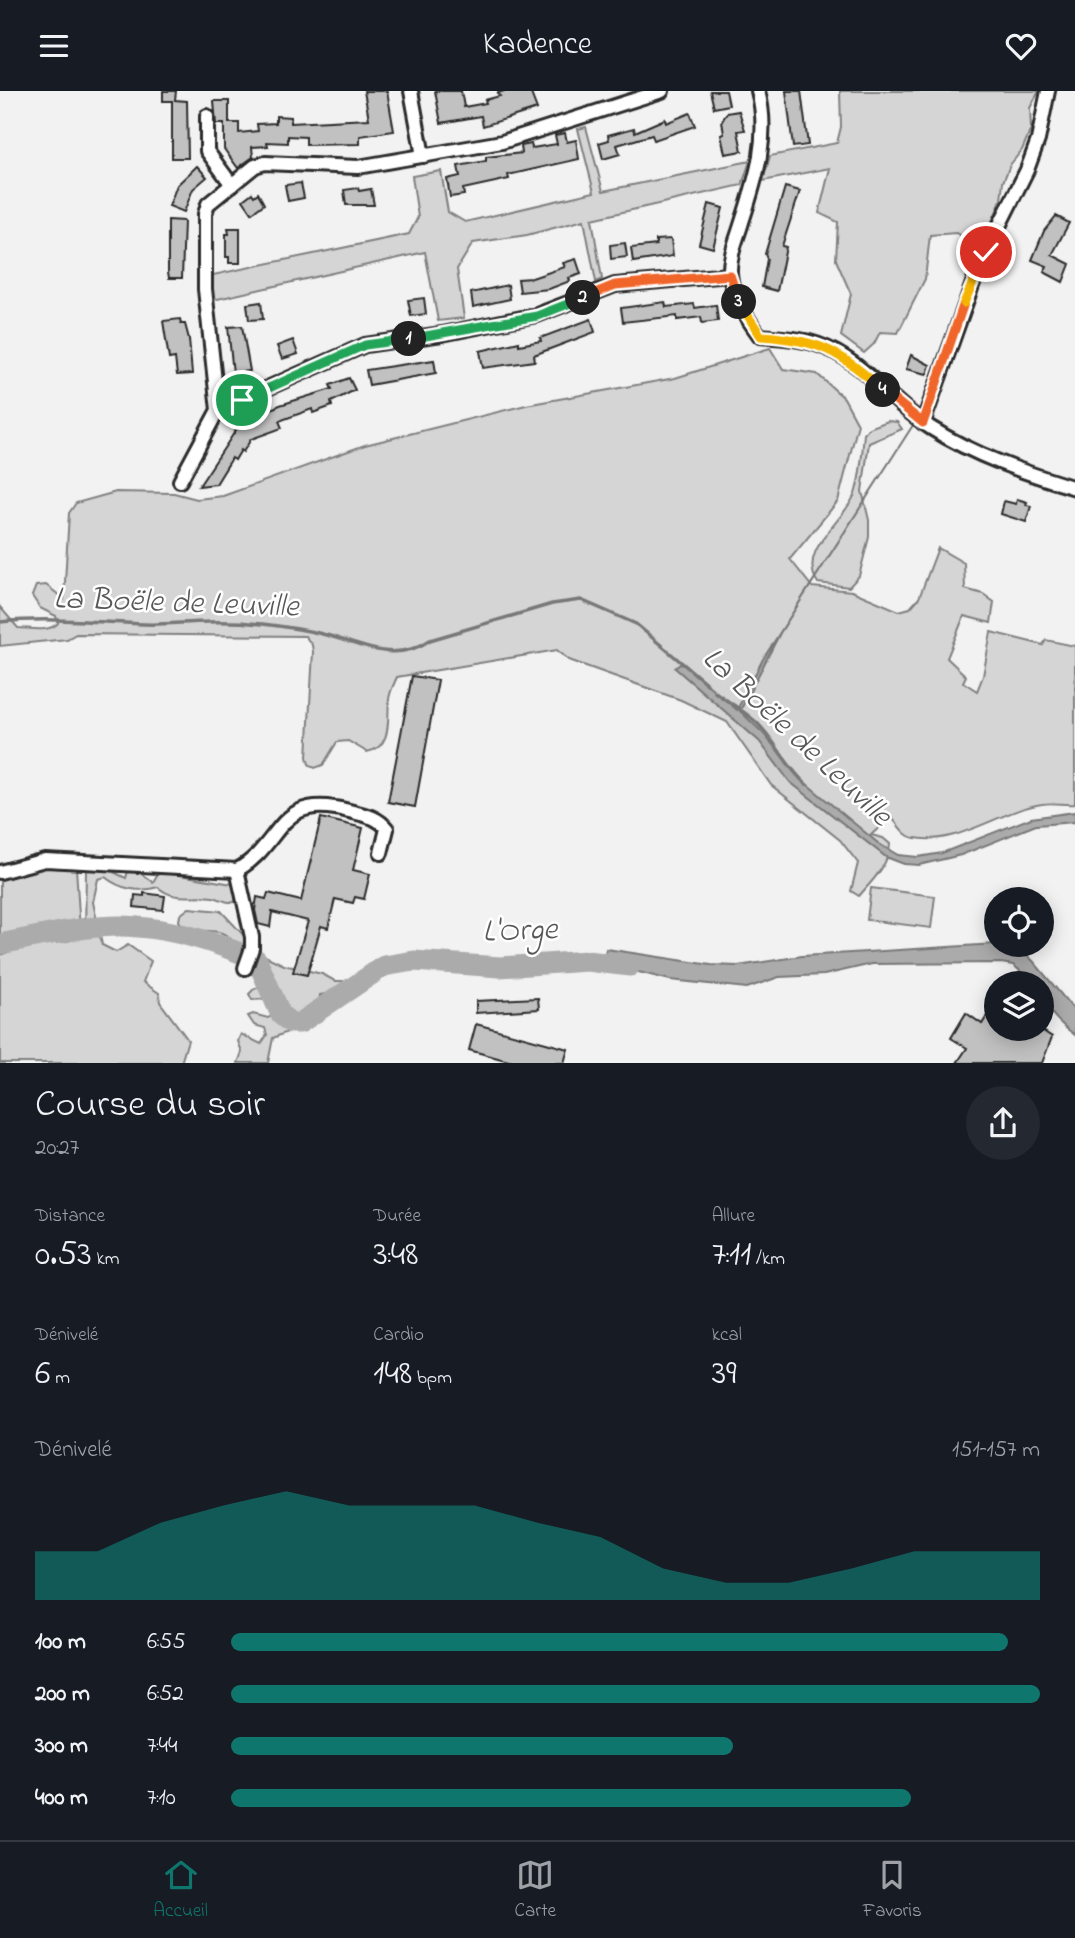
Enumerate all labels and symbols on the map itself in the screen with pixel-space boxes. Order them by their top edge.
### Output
pin [956,222,1016,282]
pin: 2 [566,281,600,315]
pin: 3 [722,285,756,319]
pin: 1 [392,321,426,357]
pin [212,370,272,430]
pin: 4 [866,373,900,407]
water label: La Boële de Leuville [53,576,301,632]
water label: La Boële de Leuville [690,637,903,840]
water label: L'Orge [482,907,560,957]

